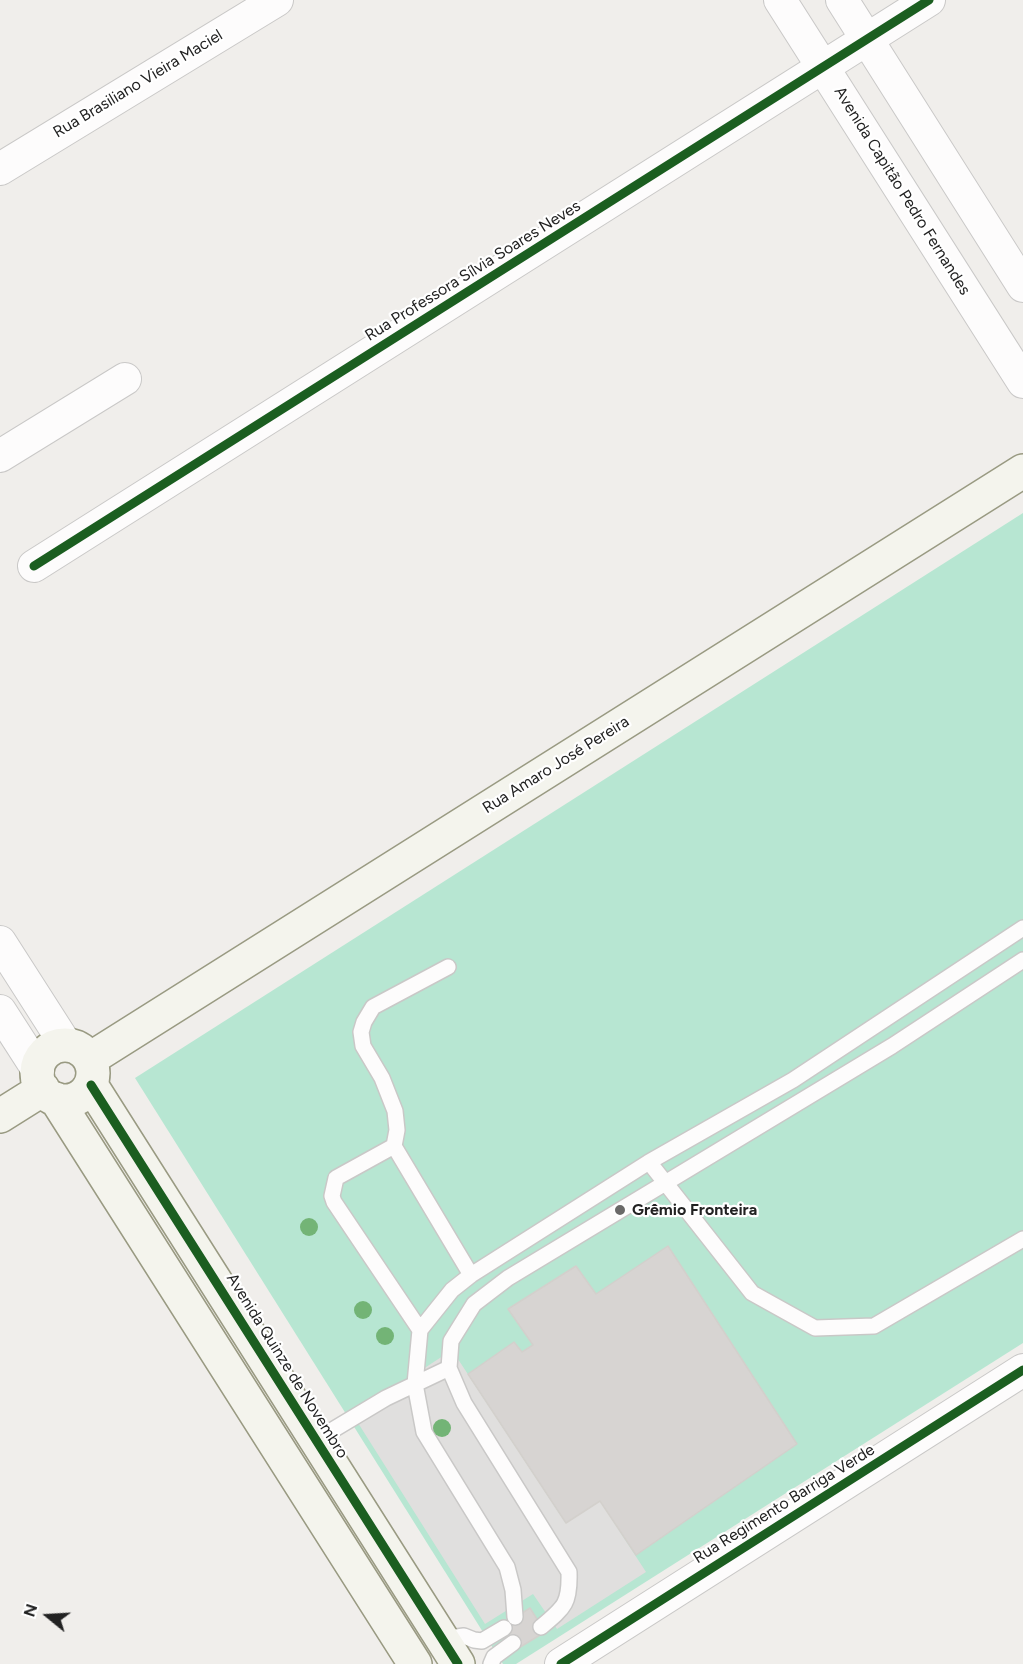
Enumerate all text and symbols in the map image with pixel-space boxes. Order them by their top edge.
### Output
street label: Rua Brasiliano Vieira Maciel [50,26,226,142]
street label: Avenida Capitão Pedro Fernandes [830,83,974,299]
street label: Rua Professora Sílvia Soares Neves [362,196,584,346]
street label: Rua Amaro José Pereira [479,712,633,818]
place label: Grêmio Fronteira [632,1200,757,1220]
marker: Grêmio Fronteira [613,1203,627,1217]
street label: Avenida Quinze de Novembro [222,1270,352,1462]
street label: Rua Regimento Barriga Verde [690,1440,878,1568]
north arrow [18,1586,78,1646]
text: N [19,1601,41,1619]

